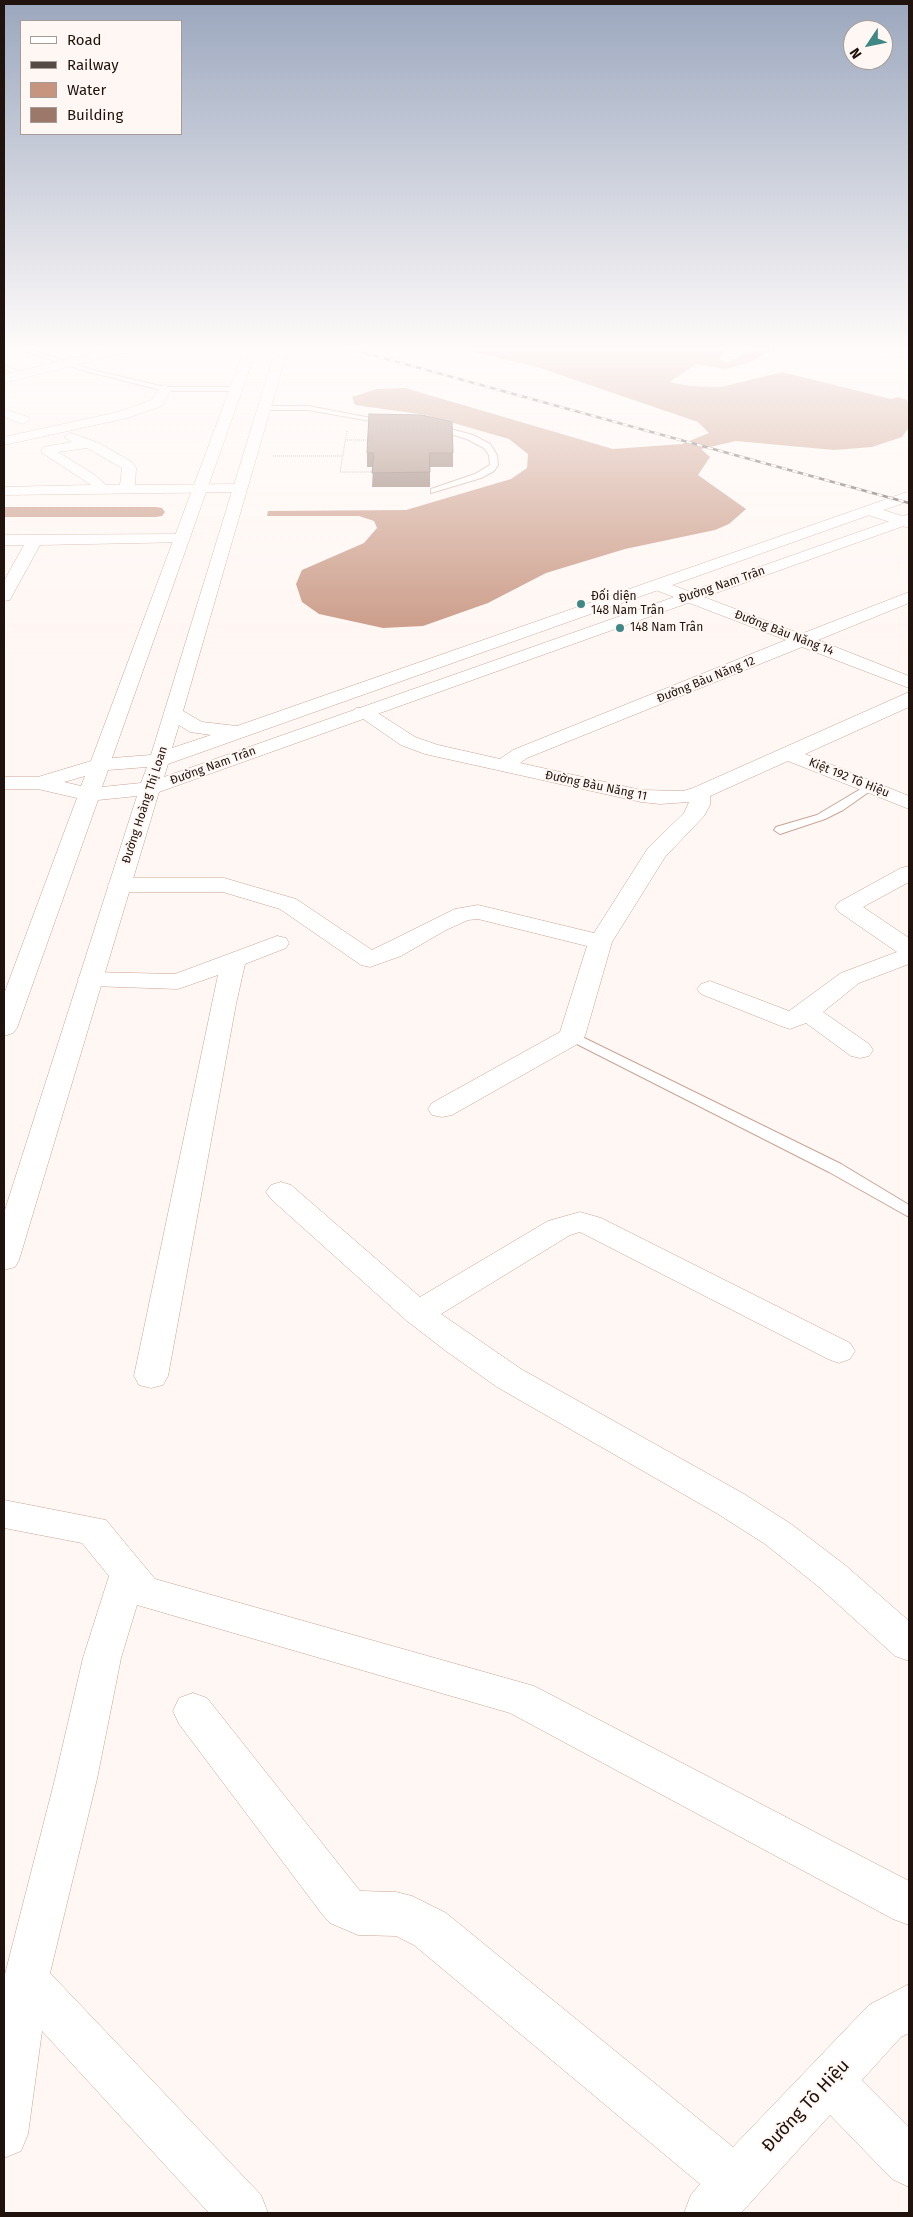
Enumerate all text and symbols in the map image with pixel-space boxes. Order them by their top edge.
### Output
legend [20,20,182,135]
north arrow [843,20,893,70]
text: Road [67,31,102,49]
text: N [846,45,866,62]
text: Railway [67,56,119,74]
text: Water [67,81,106,99]
text: Building [67,106,123,124]
street label: Đường Nam Trân [677,564,767,606]
place label: Đối diện 148 Nam Trân [591,590,664,618]
marker: Đối diện 148 Nam Trân [575,598,587,610]
street label: Đường Bàu Năng 14 [732,607,836,659]
place label: 148 Nam Trân [630,621,703,635]
marker: 148 Nam Trân [614,622,626,634]
street label: Đường Bàu Năng 12 [655,654,757,706]
street label: Đường Nam Trân [168,744,258,788]
street label: Đường Hoàng Thị Loan [119,745,171,865]
street label: Kiệt 192 Tô Hiệu [807,755,891,801]
street label: Đường Bàu Năng 11 [544,768,648,804]
street label: Đường Tô Hiệu [758,2055,854,2157]

